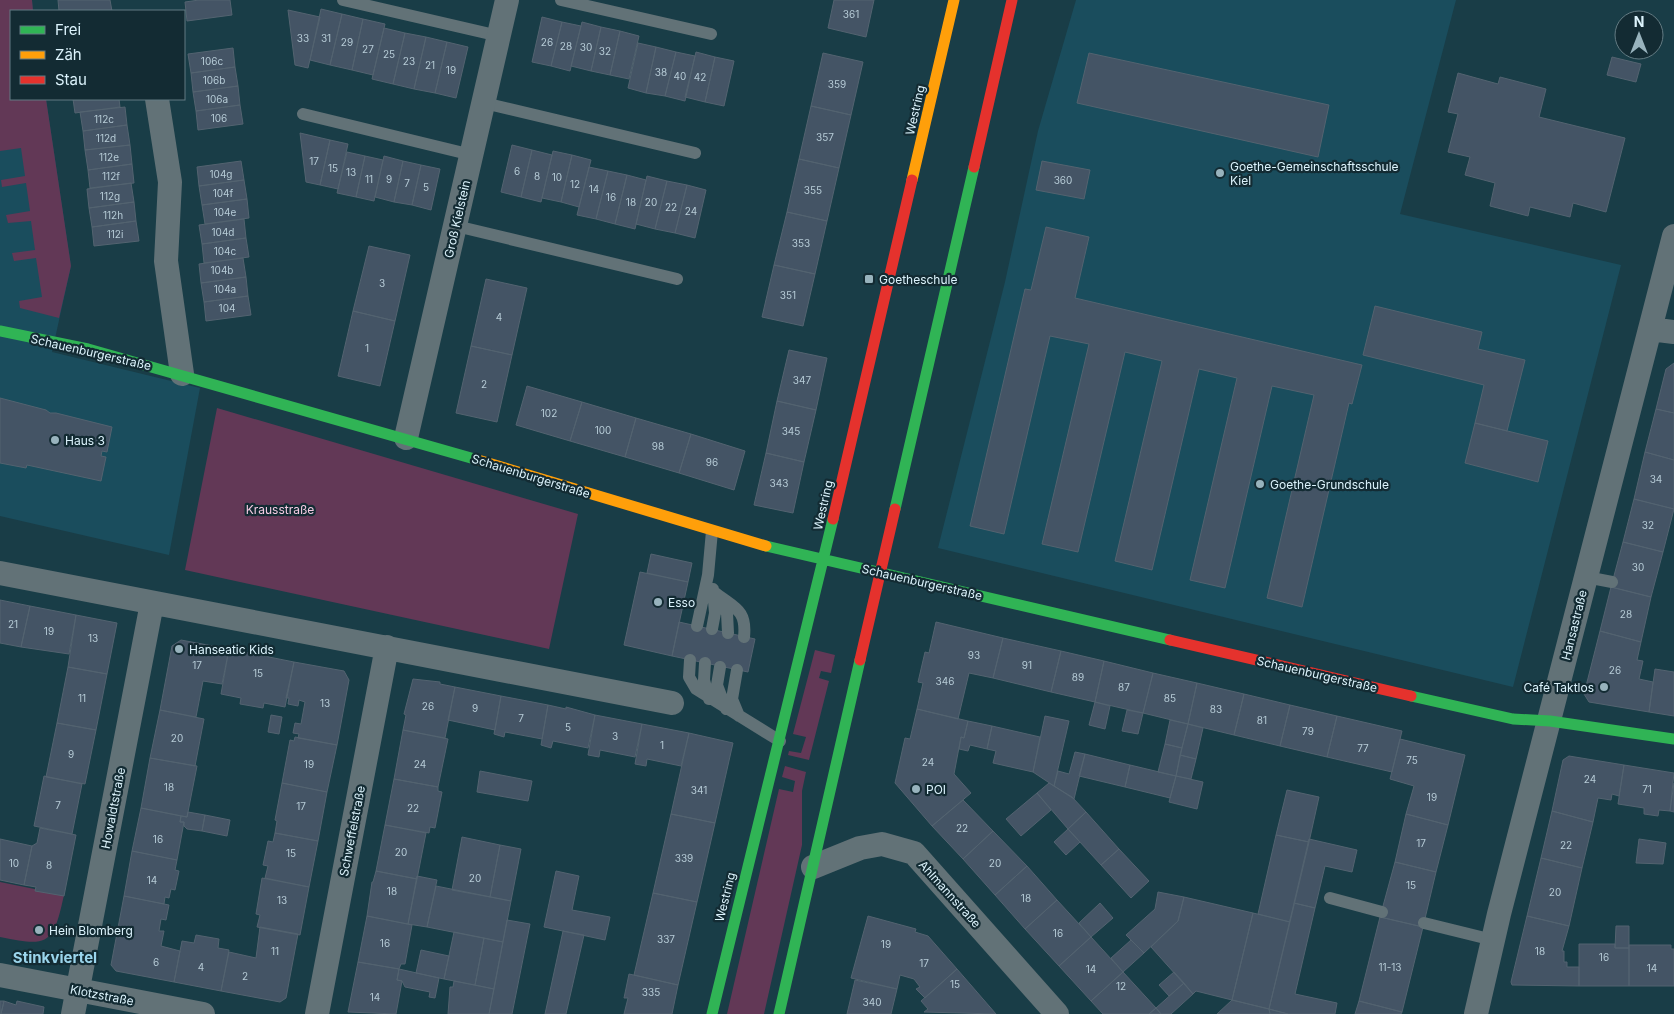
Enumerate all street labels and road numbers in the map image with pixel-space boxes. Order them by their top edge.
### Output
street label: Westring [902,84,928,136]
street label: Groß Kielstein [441,179,473,259]
street label: Schauenburgerstraße [29,331,153,373]
street label: Schauenburgerstraße [470,451,592,501]
street label: Westring [810,479,836,531]
street label: Schauenburgerstraße [860,561,984,603]
street label: Hansastraße [1558,588,1590,662]
street label: Schauenburgerstraße [1255,653,1379,695]
street label: Howaldtstraße [98,766,128,850]
street label: Schweffelstraße [336,784,368,878]
street label: Ahlmannstraße [916,857,984,931]
street label: Westring [712,871,738,923]
street label: Klotzstraße [69,981,135,1009]

